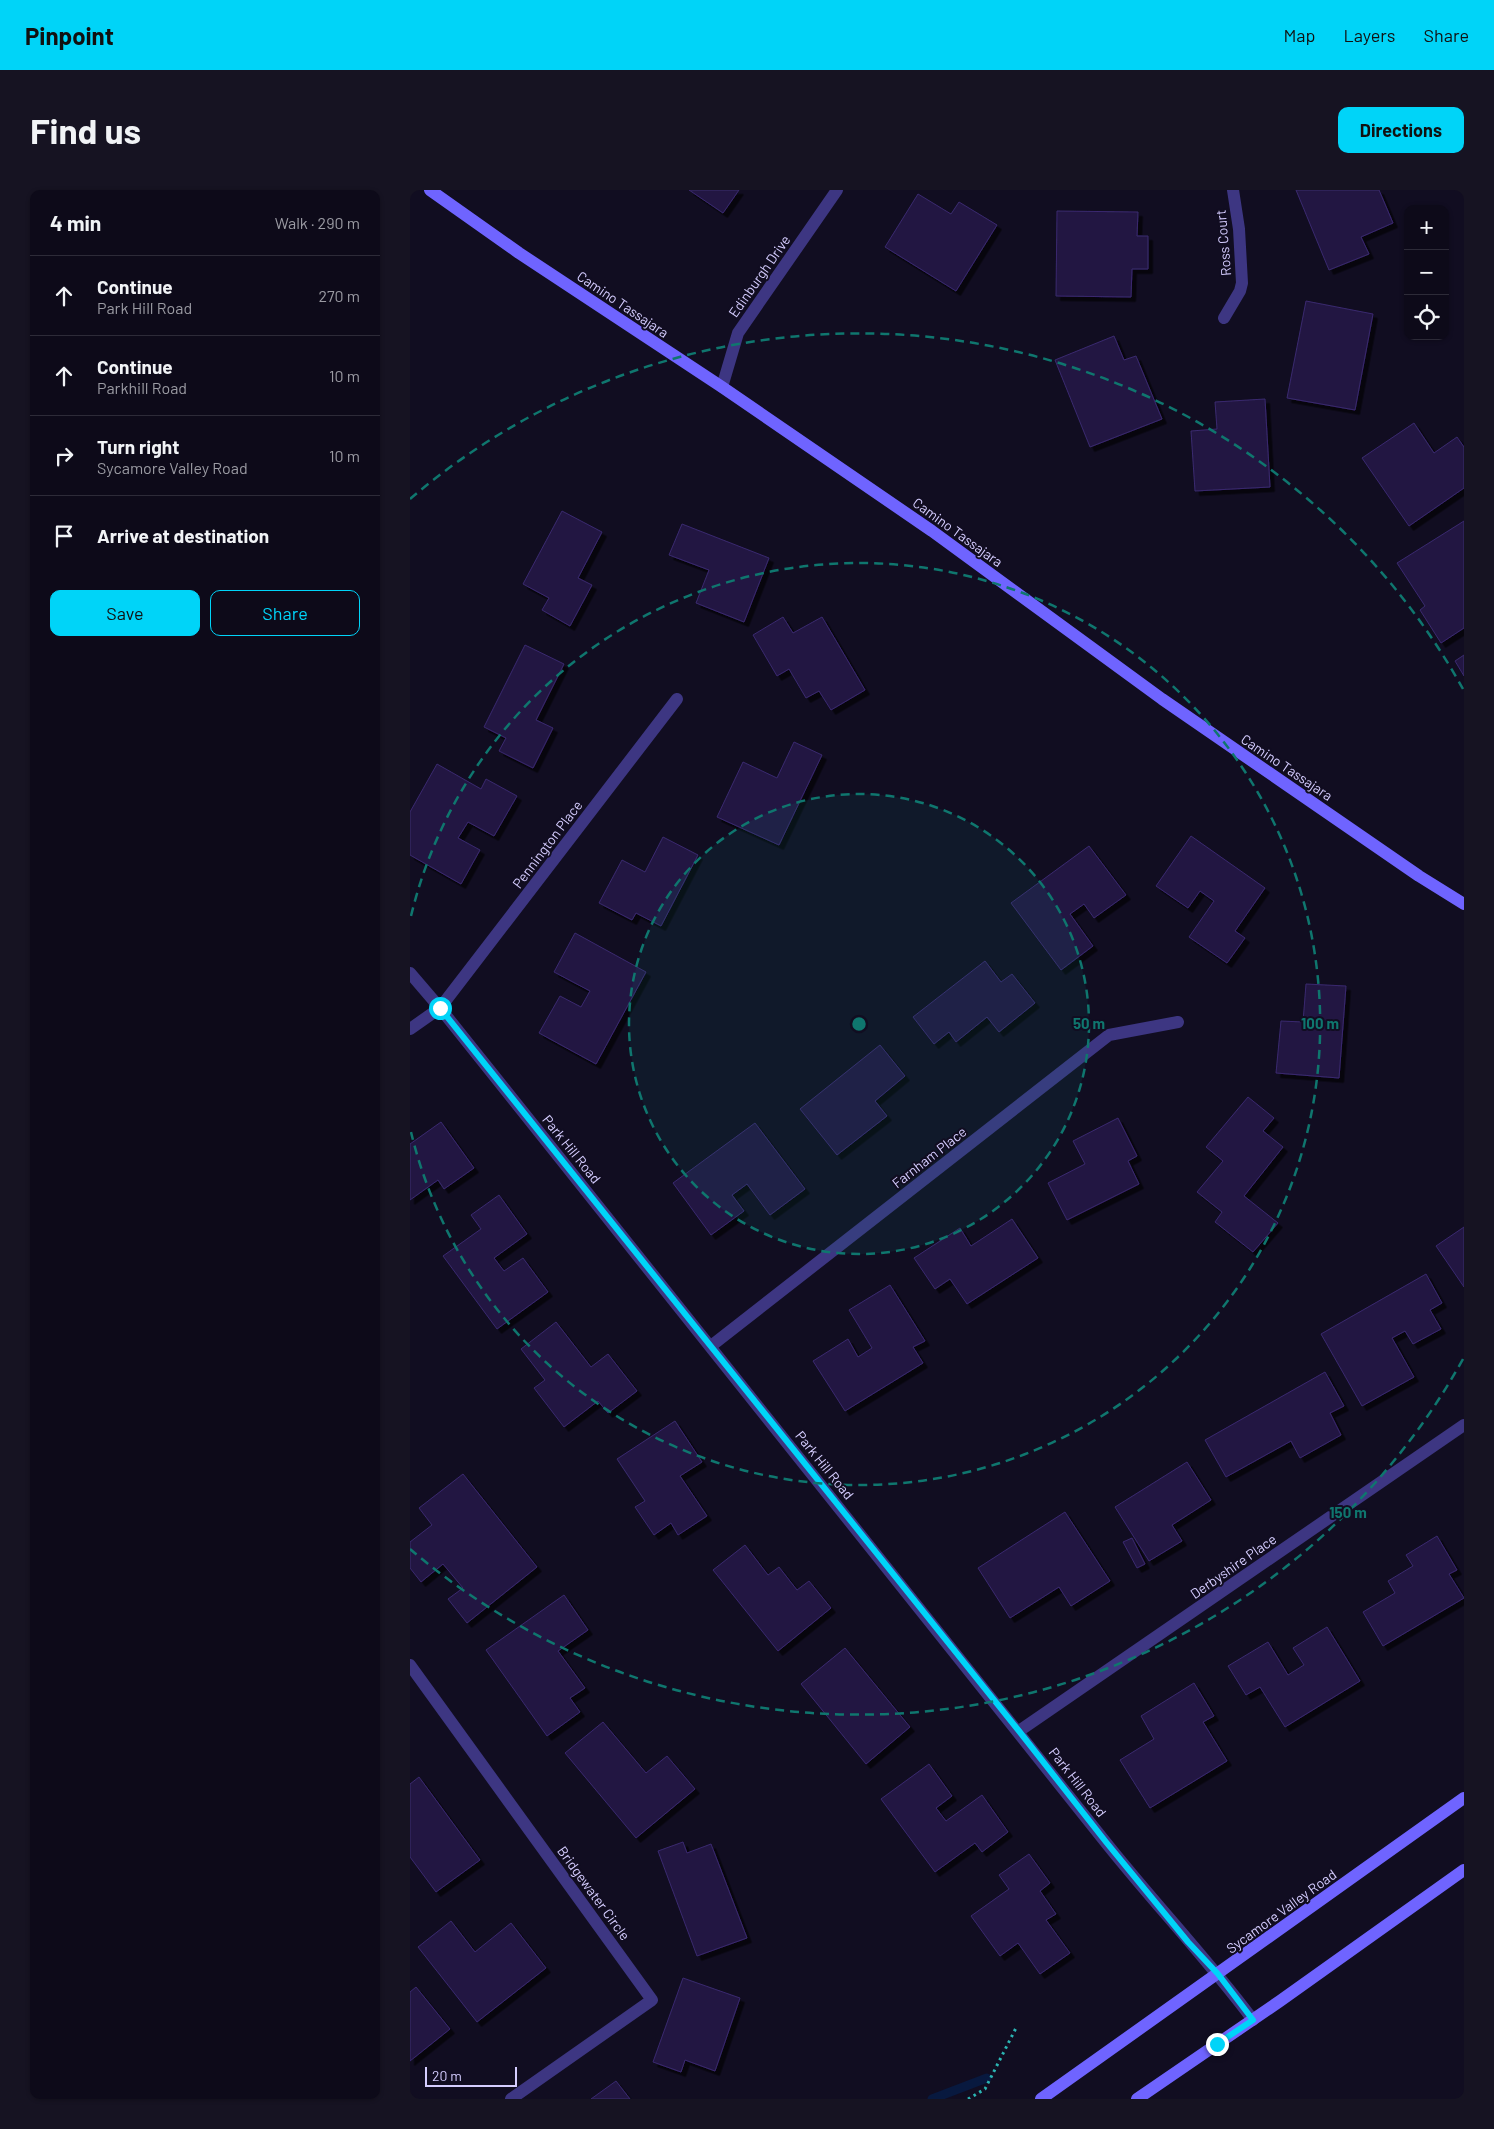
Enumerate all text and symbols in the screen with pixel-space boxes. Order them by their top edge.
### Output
text: Pinpoint [25,21,114,50]
text: Map [1283,24,1315,46]
text: Layers [1343,24,1396,46]
text: Share [1424,24,1469,46]
button: Directions [1338,107,1464,153]
text: Find us [30,109,141,151]
map controls [1404,205,1449,340]
button: + [1404,205,1449,250]
street label: Ross Court [1212,209,1234,277]
text: 4 min [50,210,101,235]
text: Walk · 290 m [275,213,360,232]
street label: Edinburgh Drive [724,232,794,320]
button: − [1404,250,1449,295]
street label: Camino Tassajara [574,267,672,341]
text: Continue [97,275,173,298]
icon: ahead [50,282,78,310]
text: 270 m [318,286,360,305]
button: locate [1404,295,1449,340]
text: Park Hill Road [97,298,192,317]
text: Continue [97,355,173,378]
icon: ahead [50,362,78,390]
text: 10 m [329,366,360,385]
text: Parkhill Road [97,378,187,397]
text: Turn right [97,435,179,458]
icon: right [50,442,78,470]
text: 10 m [329,446,360,465]
text: Sycamore Valley Road [97,458,248,477]
street label: Camino Tassajara [910,494,1006,570]
icon: arrive [50,522,78,550]
text: Arrive at destination [97,524,269,547]
button: Save [50,590,200,636]
button: Share [210,590,360,636]
street label: Camino Tassajara [1238,730,1336,804]
street label: Pennington Place [508,797,586,891]
route start [429,997,452,1020]
text: 50 m [1073,1014,1105,1032]
text: 100 m [1301,1014,1339,1032]
centre of rings [850,1015,868,1033]
street label: Park Hill Road [539,1111,605,1187]
street label: Farnham Place [888,1123,970,1191]
street label: Park Hill Road [792,1427,858,1503]
text: 150 m [1329,1503,1367,1521]
street label: Derbyshire Place [1187,1530,1279,1602]
street label: Park Hill Road [1046,1744,1110,1820]
street label: Bridgewater Circle [554,1843,634,1943]
street label: Sycamore Valley Road [1223,1865,1339,1957]
route end [1206,2033,1229,2056]
scale bar [425,2064,518,2087]
text: 20 m [432,2067,462,2084]

